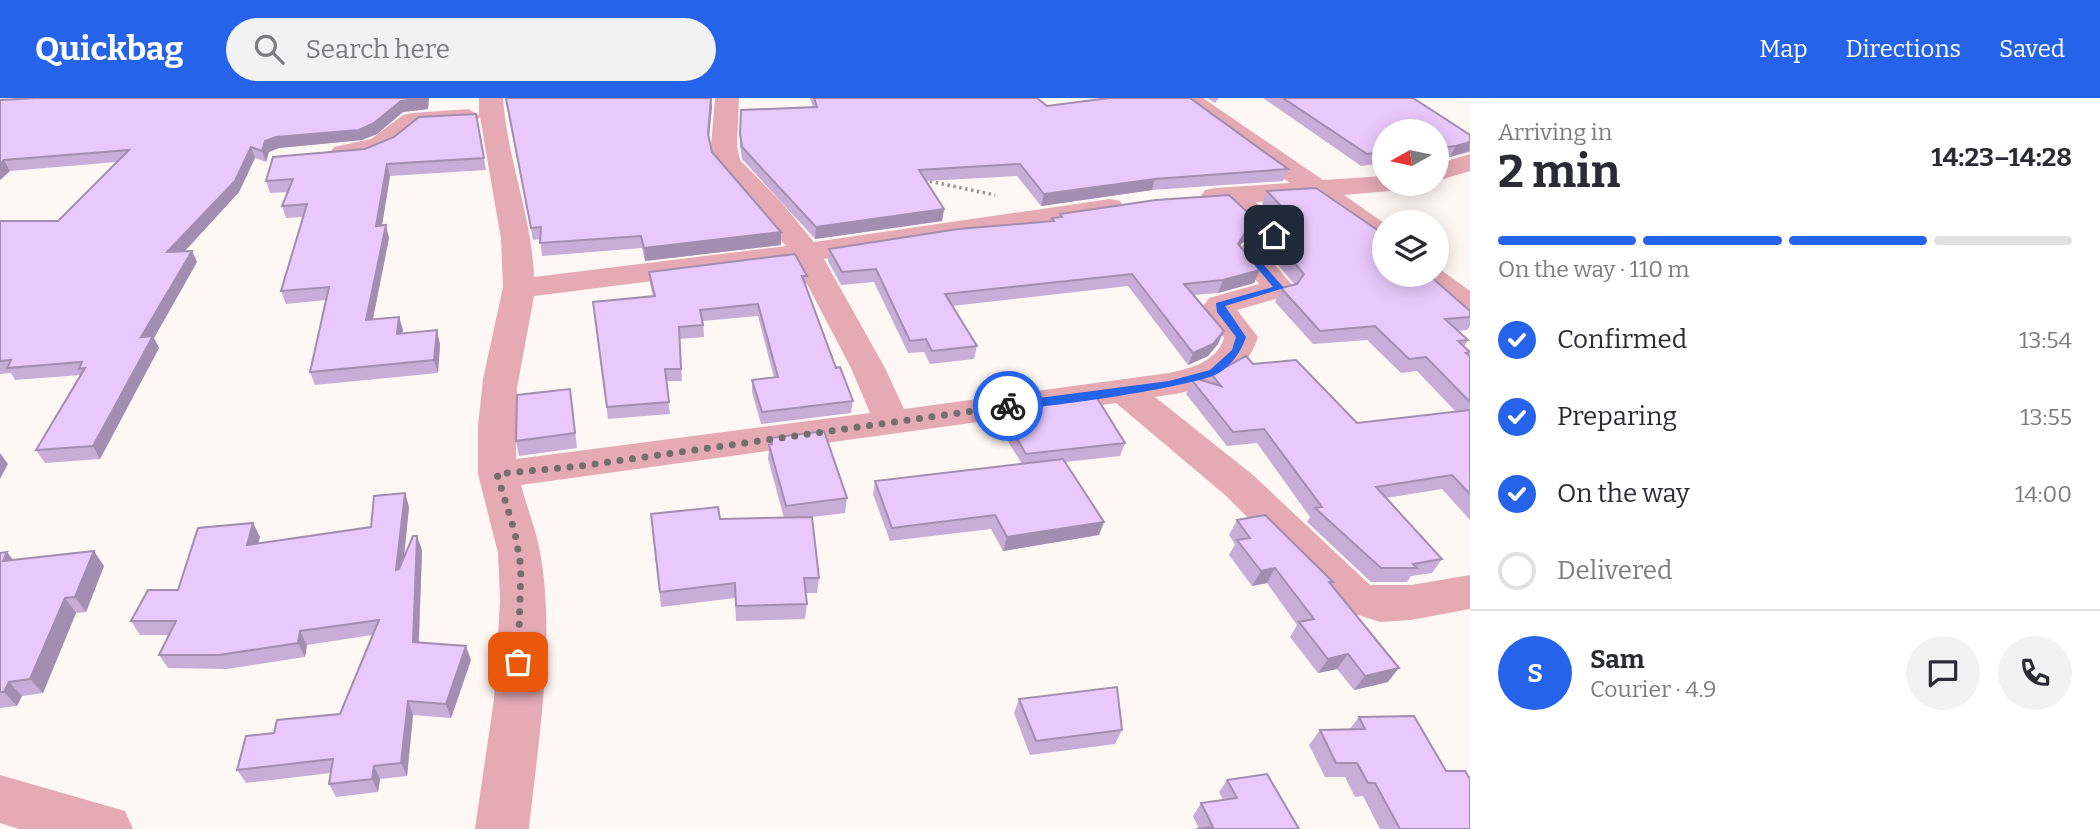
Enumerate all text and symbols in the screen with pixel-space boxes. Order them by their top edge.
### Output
search box [226,18,716,81]
text: Quickbag [35,29,184,69]
icon: search [250,30,288,68]
text: Search here [306,34,450,65]
text: Map [1759,35,1808,63]
text: Directions [1846,35,1961,63]
text: Saved [1999,35,2065,63]
text: Arriving in [1498,118,1612,146]
north arrow [1372,119,1449,196]
map controls [1372,119,1449,287]
text: 14:23–14:28 [1931,142,2072,173]
text: 2 min [1498,144,1620,199]
pin [1244,205,1304,265]
button: layers [1372,210,1449,287]
icon: home [1255,216,1293,254]
text: On the way · 110 m [1498,255,1690,283]
icon: check [1498,321,1536,359]
text: Confirmed [1557,324,1687,355]
text: 13:54 [2019,326,2072,354]
courier [973,371,1043,441]
icon: bike [989,387,1027,425]
icon: check [1498,398,1536,436]
text: Preparing [1557,401,1677,432]
text: 13:55 [2020,403,2072,431]
icon: check [1498,475,1536,513]
text: On the way [1557,478,1690,509]
text: 14:00 [2015,480,2072,508]
text: Delivered [1557,555,1672,586]
pin [488,632,548,692]
button: chat [1906,636,1980,710]
button: phone [1998,636,2072,710]
icon: bag [499,643,537,681]
text: Sam [1590,644,1645,675]
text: S [1527,658,1543,689]
text: Courier · 4.9 [1590,675,1717,703]

